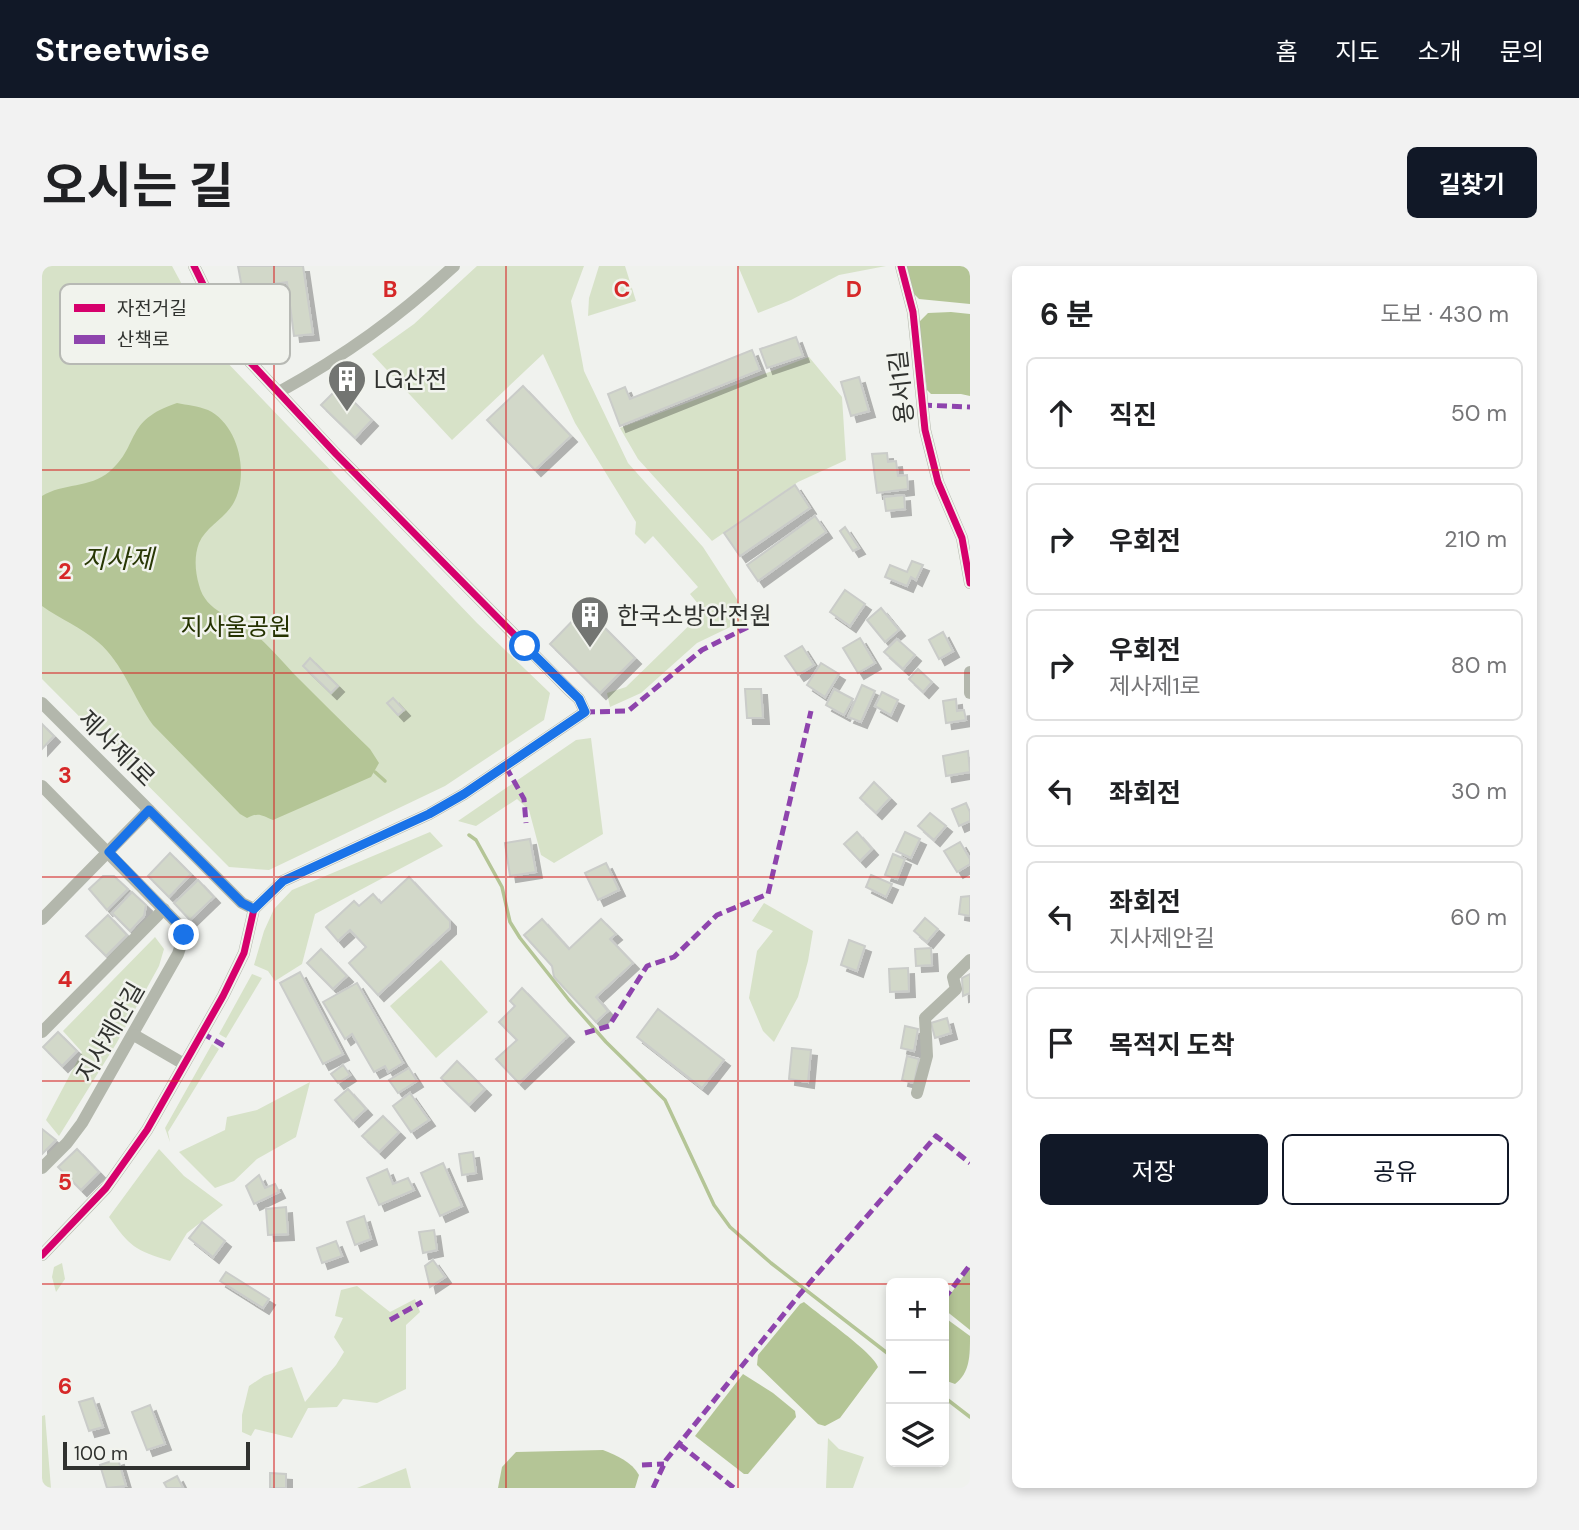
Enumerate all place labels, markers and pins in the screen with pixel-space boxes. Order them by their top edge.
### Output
building icon: LG산전 [326,358,368,413]
place label: LG산전 [374,364,447,395]
building icon: 한국소방안전원 [569,594,611,649]
place label: 한국소방안전원 [617,600,772,631]

